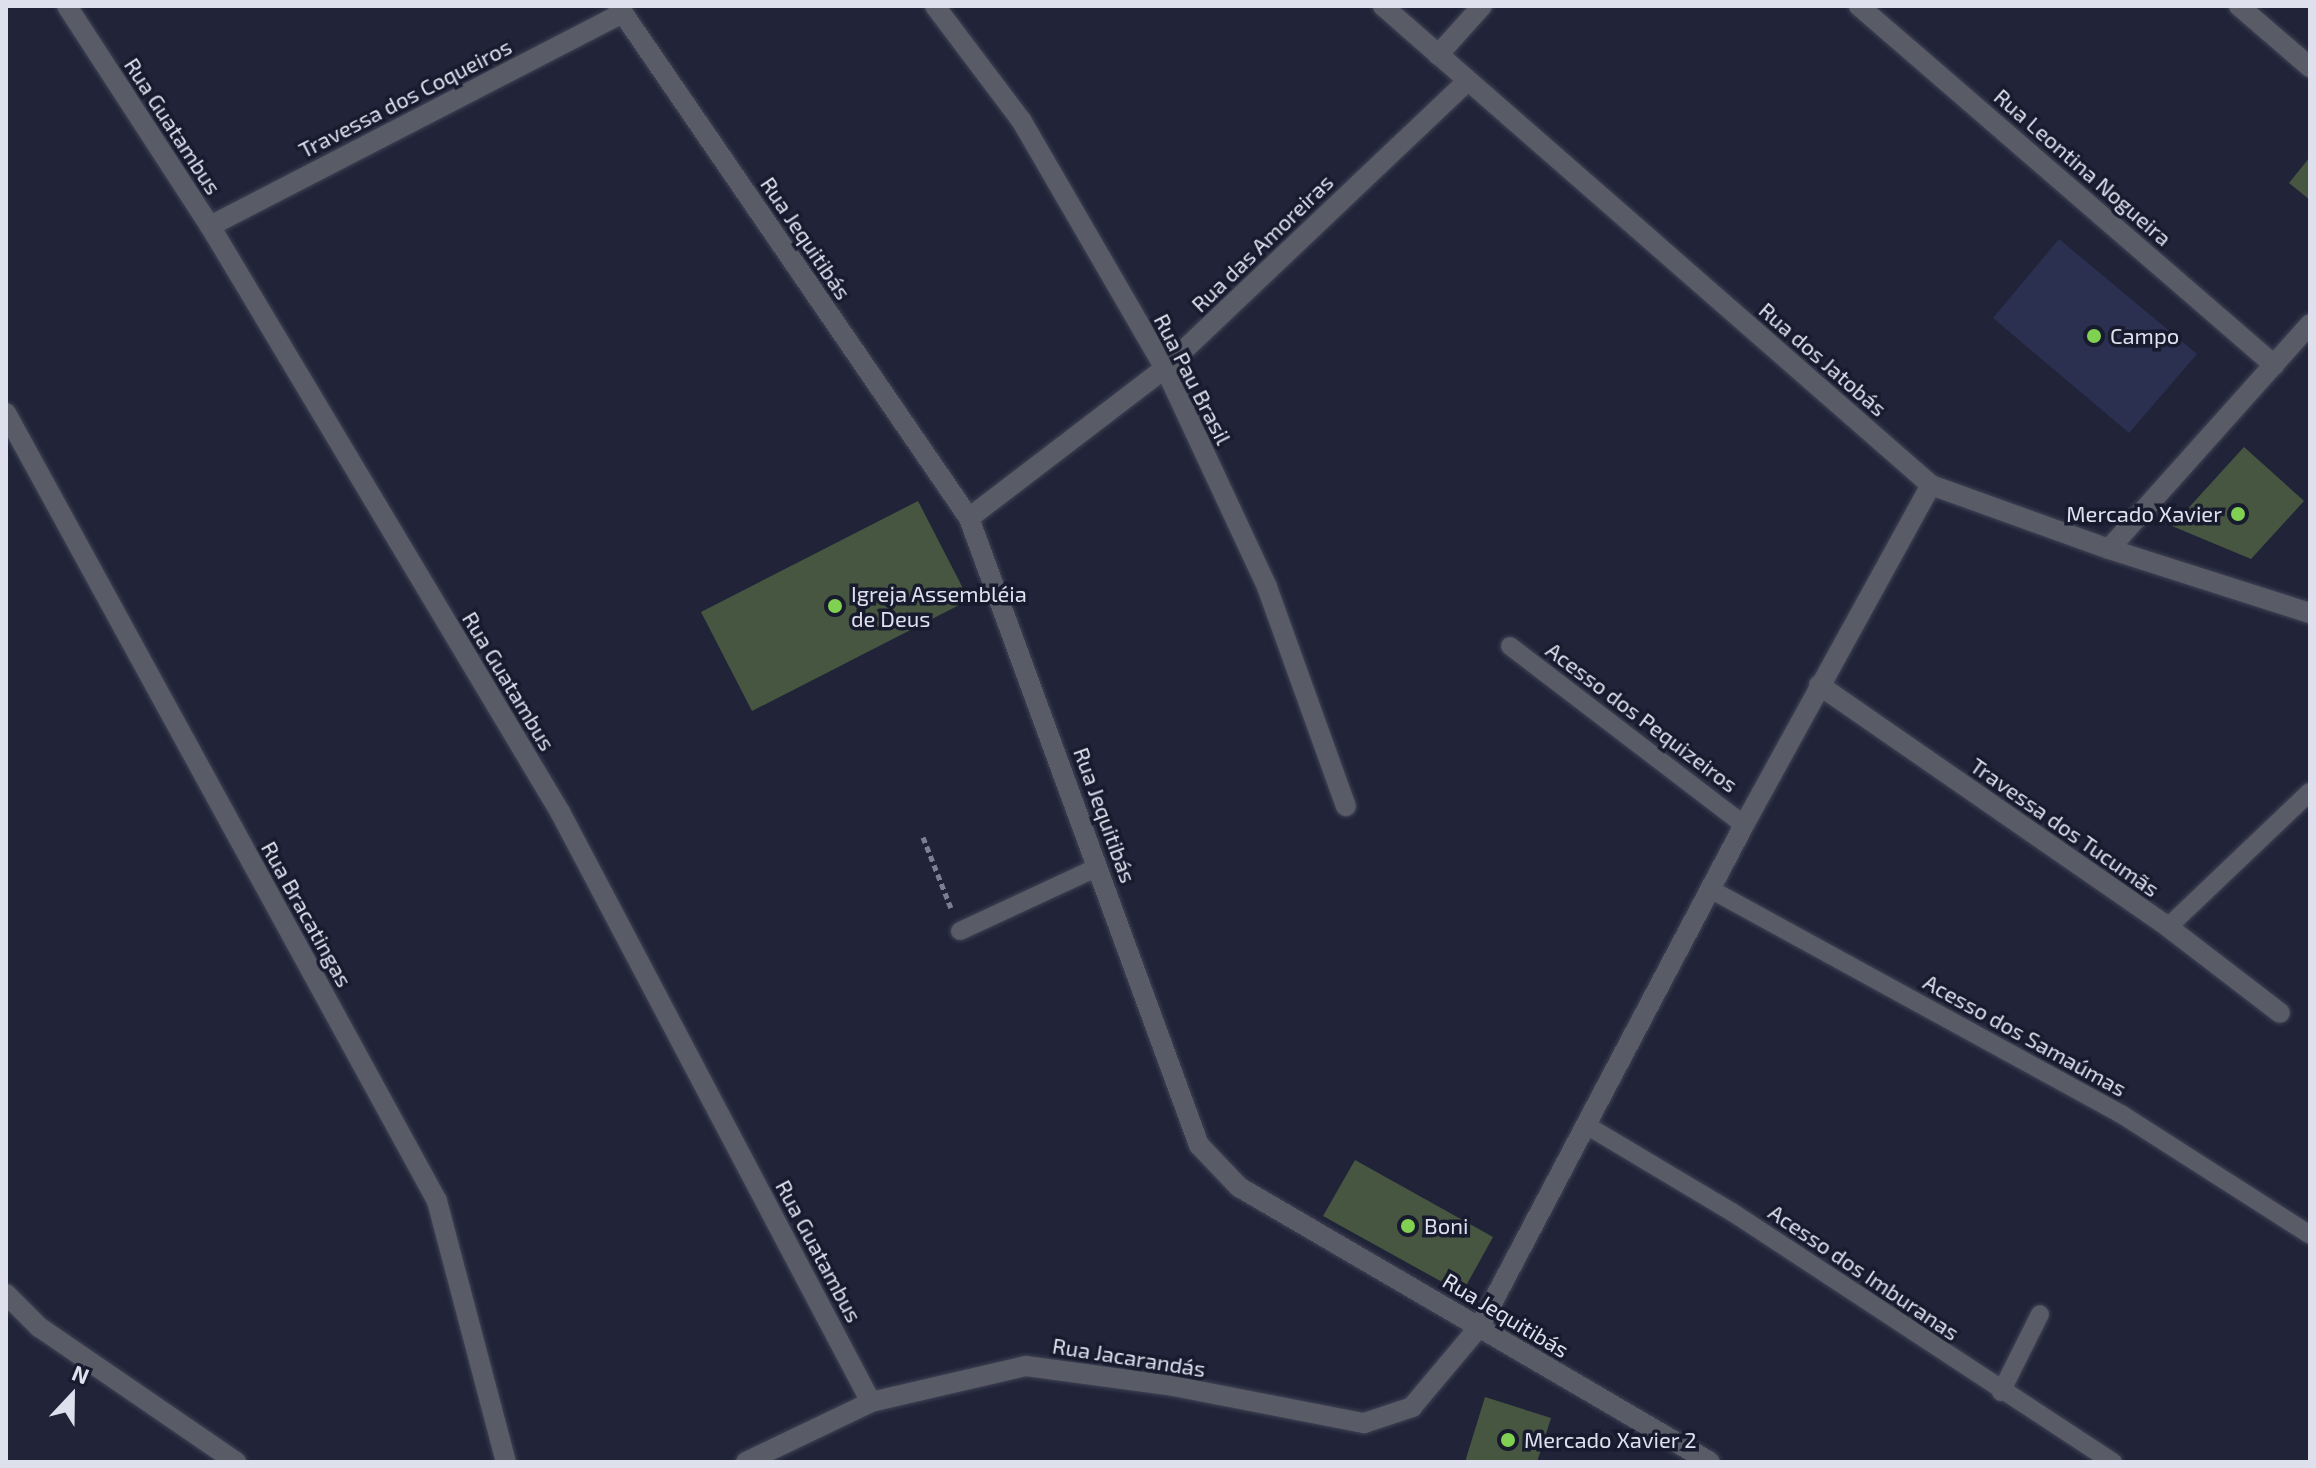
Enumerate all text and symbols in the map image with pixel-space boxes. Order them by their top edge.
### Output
street label: Travessa dos Coqueiros [294,33,516,163]
street label: Rua Guatambus [119,53,227,199]
street label: Rua Leontina Nogueira [1989,83,2177,251]
street label: Rua das Amoreiras [1185,168,1339,318]
street label: Rua Jequitibás [755,172,857,304]
street label: Rua dos Jatobás [1754,296,1892,422]
street label: Rua Pau Brasil [1149,309,1237,449]
place label: Campo [2110,323,2179,349]
marker: Campo [2085,327,2103,345]
place label: Mercado Xavier [2066,501,2222,527]
marker: Mercado Xavier [2229,505,2247,523]
place label: Igreja Assembléia de Deus [851,580,1027,632]
marker: Igreja Assembléia de Deus [826,597,844,615]
street label: Rua Guatambus [457,607,561,755]
street label: Acesso dos Pequizeiros [1541,636,1743,798]
street label: Rua Jequitibás [1068,743,1142,887]
street label: Travessa dos Tucumãs [1965,752,2165,902]
street label: Rua Bracatingas [256,837,358,991]
street label: Acesso dos Samaúmas [1919,968,2131,1102]
street label: Rua Guatambus [770,1175,868,1327]
street label: Acesso dos Imburanas [1764,1198,1964,1346]
place label: Boni [1424,1213,1468,1239]
marker: Boni [1399,1217,1417,1235]
street label: Rua Jequitibás [1438,1267,1574,1363]
street label: Rua Jacarandás [1050,1332,1208,1382]
north arrow [32,1356,112,1436]
text: N [69,1359,93,1389]
place label: Mercado Xavier 2 [1524,1427,1697,1453]
marker: Mercado Xavier 2 [1499,1431,1517,1449]

